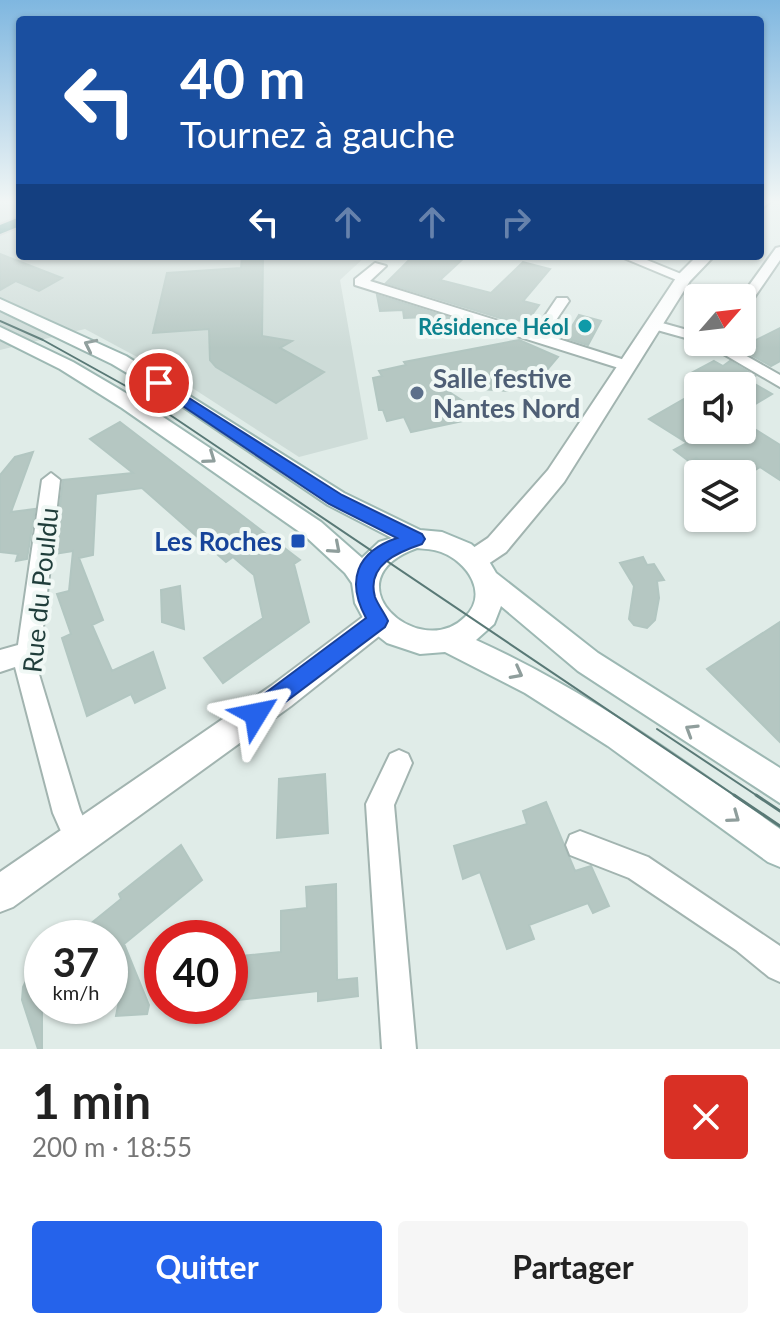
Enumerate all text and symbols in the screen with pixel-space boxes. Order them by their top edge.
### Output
text: 40 m [180,44,305,111]
icon: left [48,48,152,152]
text: Tournez à gauche [180,112,455,156]
icon: left [242,200,286,244]
icon: ahead [326,200,370,244]
icon: ahead [410,200,454,244]
icon: right [494,200,538,244]
north arrow [684,284,756,356]
map controls [684,284,756,532]
place label: Résidence Héol [418,313,569,340]
marker: Résidence Héol [576,317,594,335]
one-way arrow [84,339,99,355]
pin [125,349,193,417]
icon: arrive [137,361,181,405]
place label: Salle festive Nantes Nord [433,362,580,424]
button: sound [684,372,756,444]
marker: Salle festive Nantes Nord [408,384,426,402]
one-way arrow [201,448,215,463]
button: layers [684,460,756,532]
street label: Rue du Pouldu [15,506,65,674]
place label: Les Roches [154,525,282,557]
marker: Les Roches [289,532,307,550]
one-way arrow [325,538,340,553]
one-way arrow [509,663,523,679]
position arrow [214,672,298,756]
one-way arrow [685,724,700,739]
one-way arrow [725,807,740,822]
speed limit sign: 40 [144,920,248,1024]
text: 37 [53,938,99,986]
text: km/h [53,980,99,1004]
text: 1 min [32,1072,151,1129]
button: close [664,1075,748,1159]
text: 200 m · 18:55 [32,1131,192,1163]
button: Quitter [32,1221,382,1313]
button: Partager [398,1221,748,1313]

